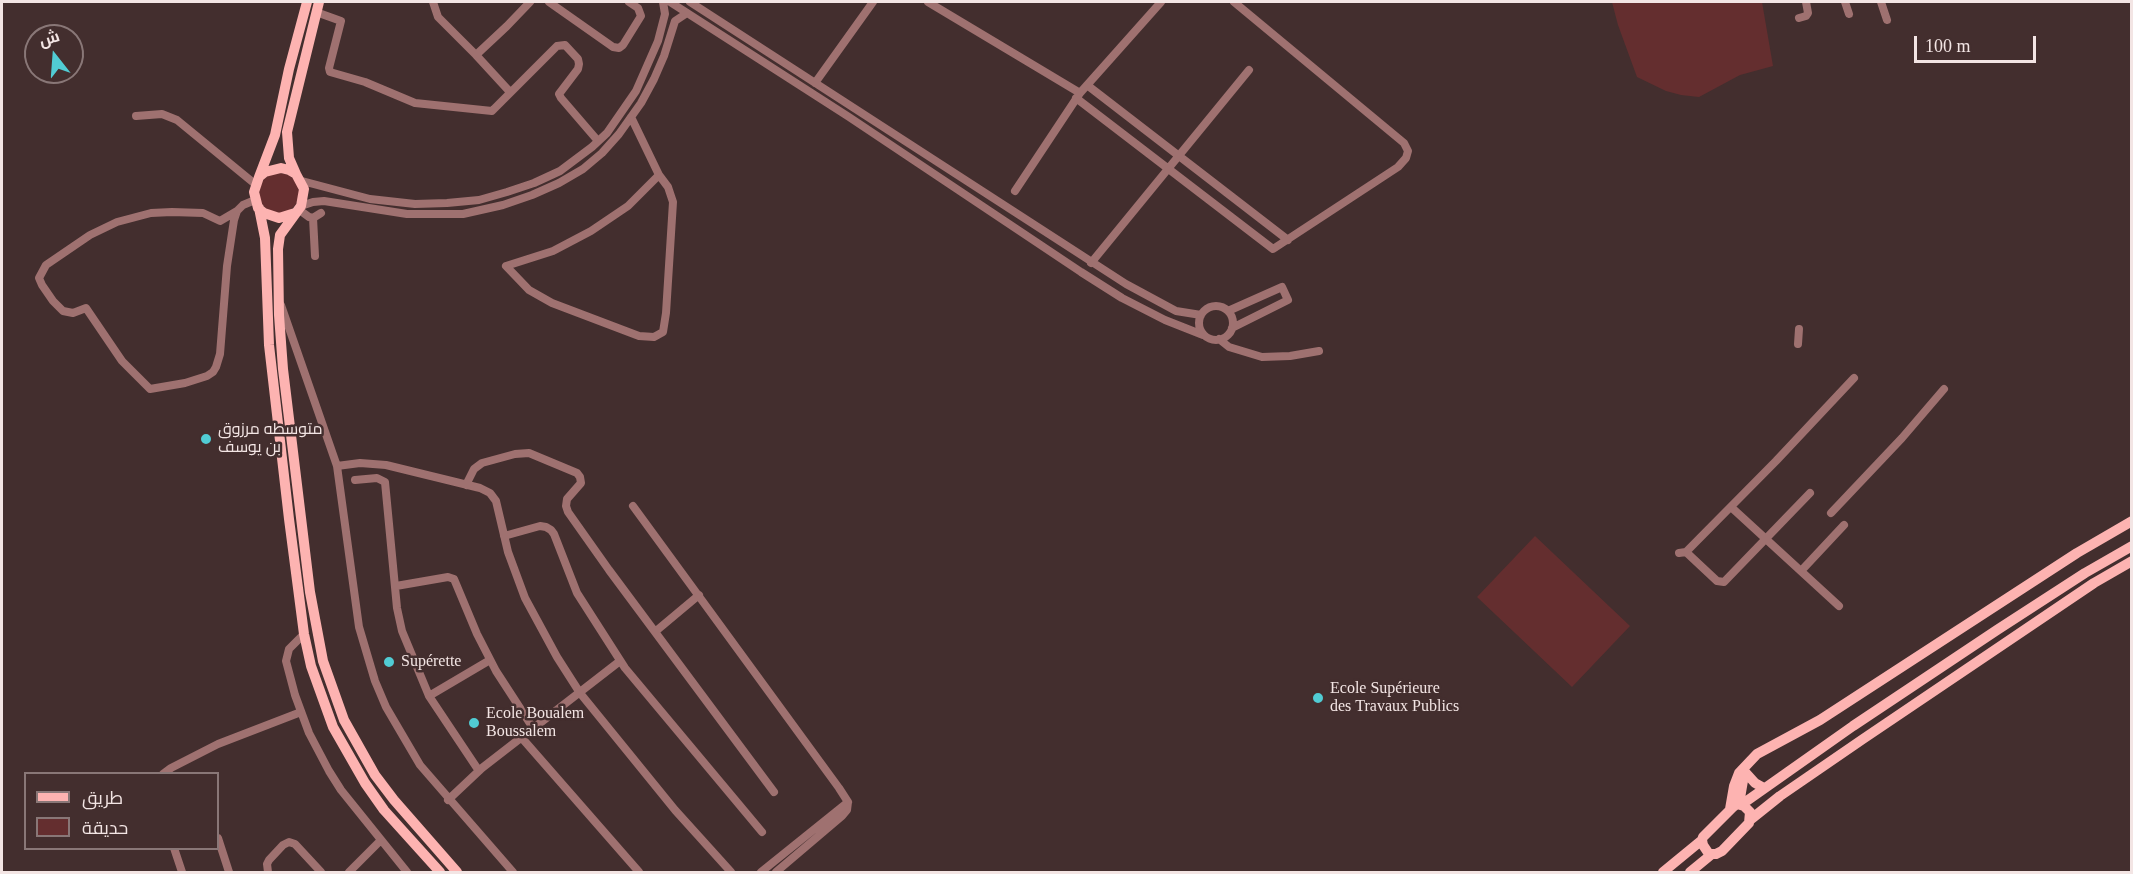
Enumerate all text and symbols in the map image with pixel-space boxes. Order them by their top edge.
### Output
north arrow [24,24,84,84]
scale bar [1917,24,2038,62]
text: ش [37,27,61,49]
text: 100 m [1925,36,1971,56]
place label: متوسطه مرزوق بن يوسف [218,420,322,458]
marker: متوسطه مرزوق بن يوسف [199,432,213,446]
place label: Supérette [401,652,461,672]
marker: Supérette [382,655,396,669]
place label: Ecole Supérieure des Travaux Publics [1330,679,1459,717]
marker: Ecole Supérieure des Travaux Publics [1311,691,1325,705]
place label: Ecole Boualem Boussalem [486,704,584,742]
marker: Ecole Boualem Boussalem [467,716,481,730]
legend [24,772,219,850]
text: طريق [82,788,123,808]
text: حديقة [82,818,128,838]

